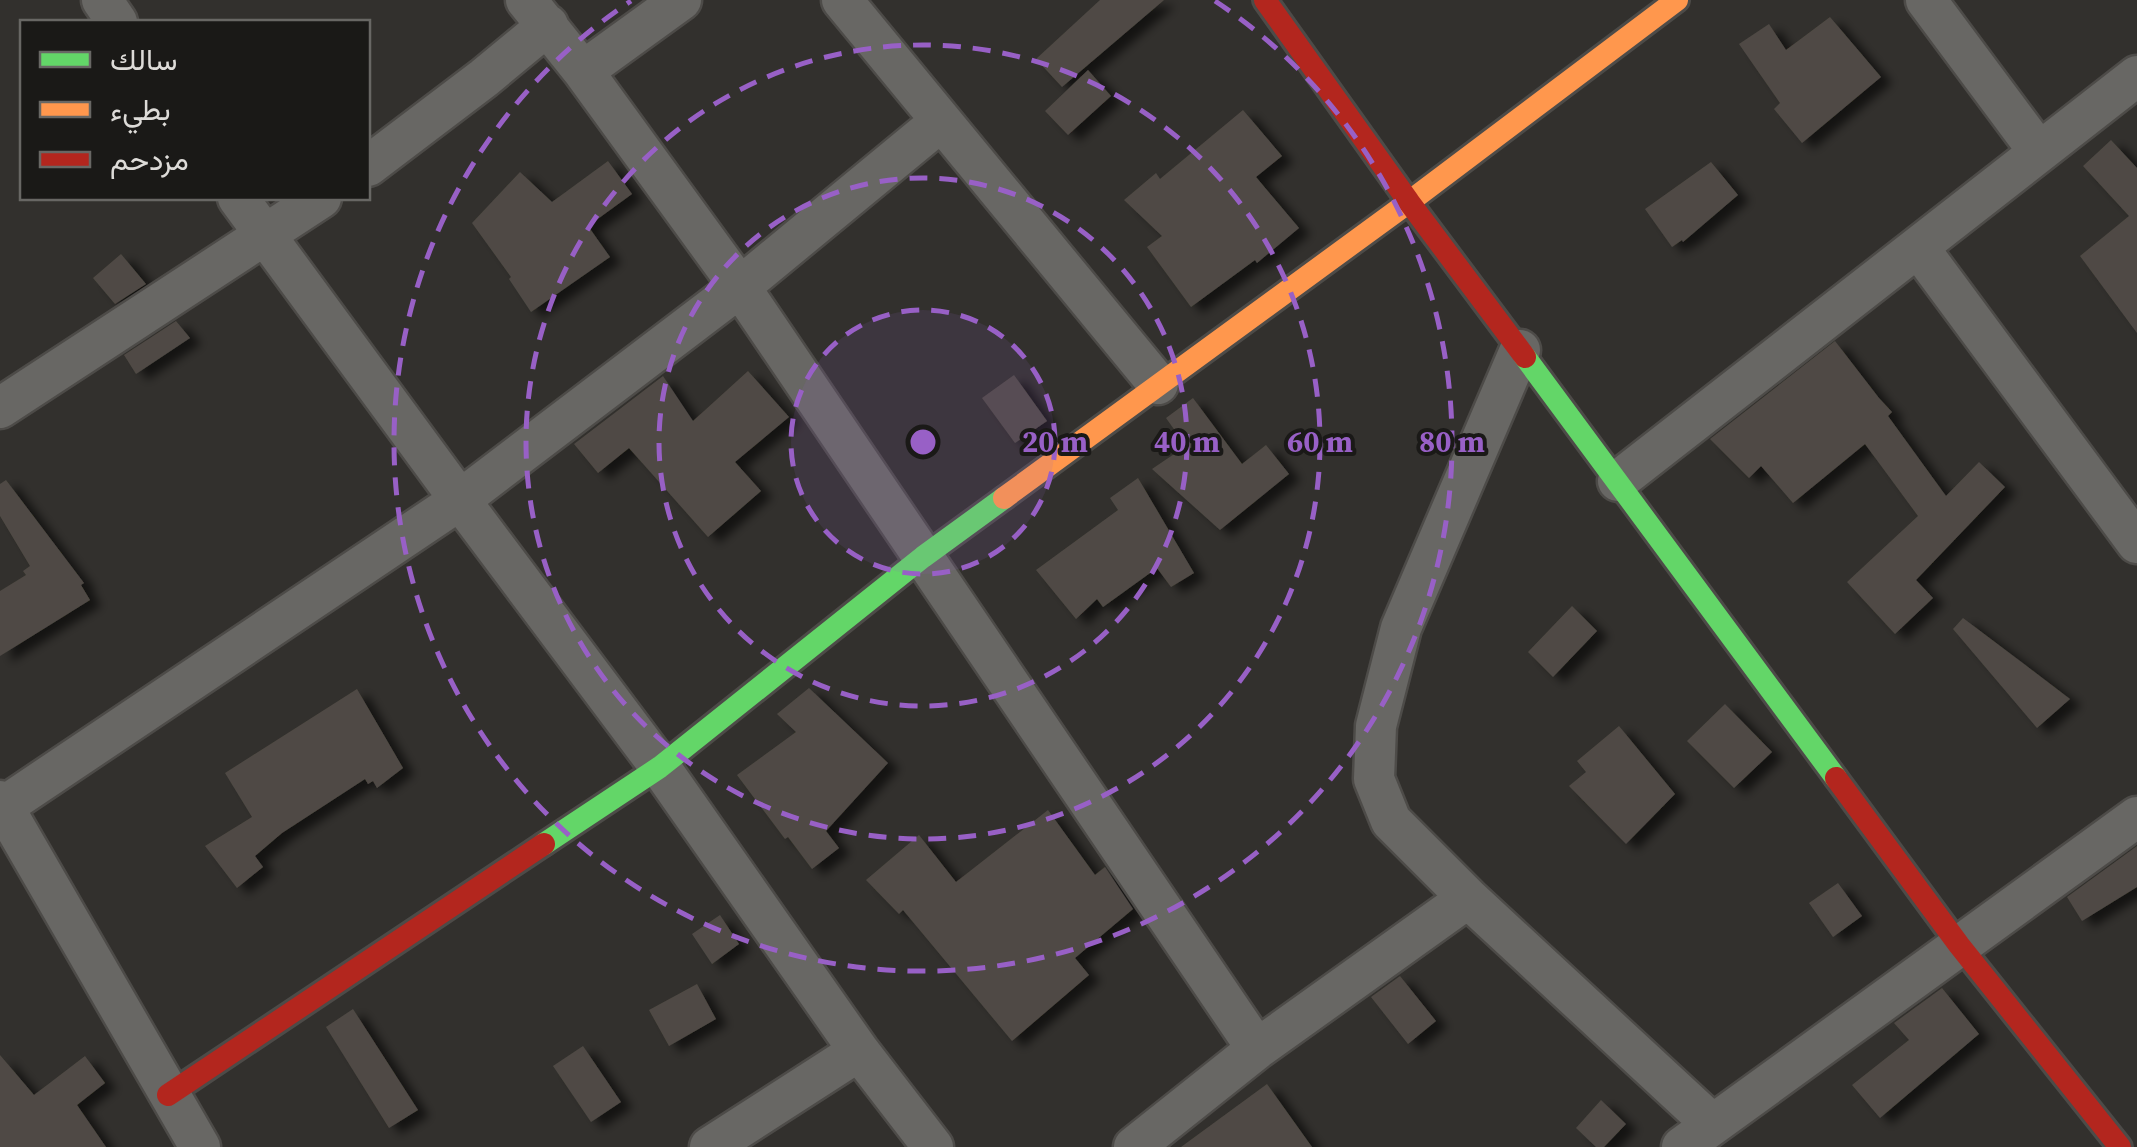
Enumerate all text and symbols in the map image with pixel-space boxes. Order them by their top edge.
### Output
legend [20,20,370,200]
text: سالك [110,39,177,80]
text: بطيء [110,89,171,134]
text: مزدحم [110,139,189,180]
text: 20 m [1022,421,1088,462]
text: 40 m [1154,421,1220,462]
text: 60 m [1287,421,1353,462]
text: 80 m [1419,421,1485,462]
centre of rings [905,424,941,460]

